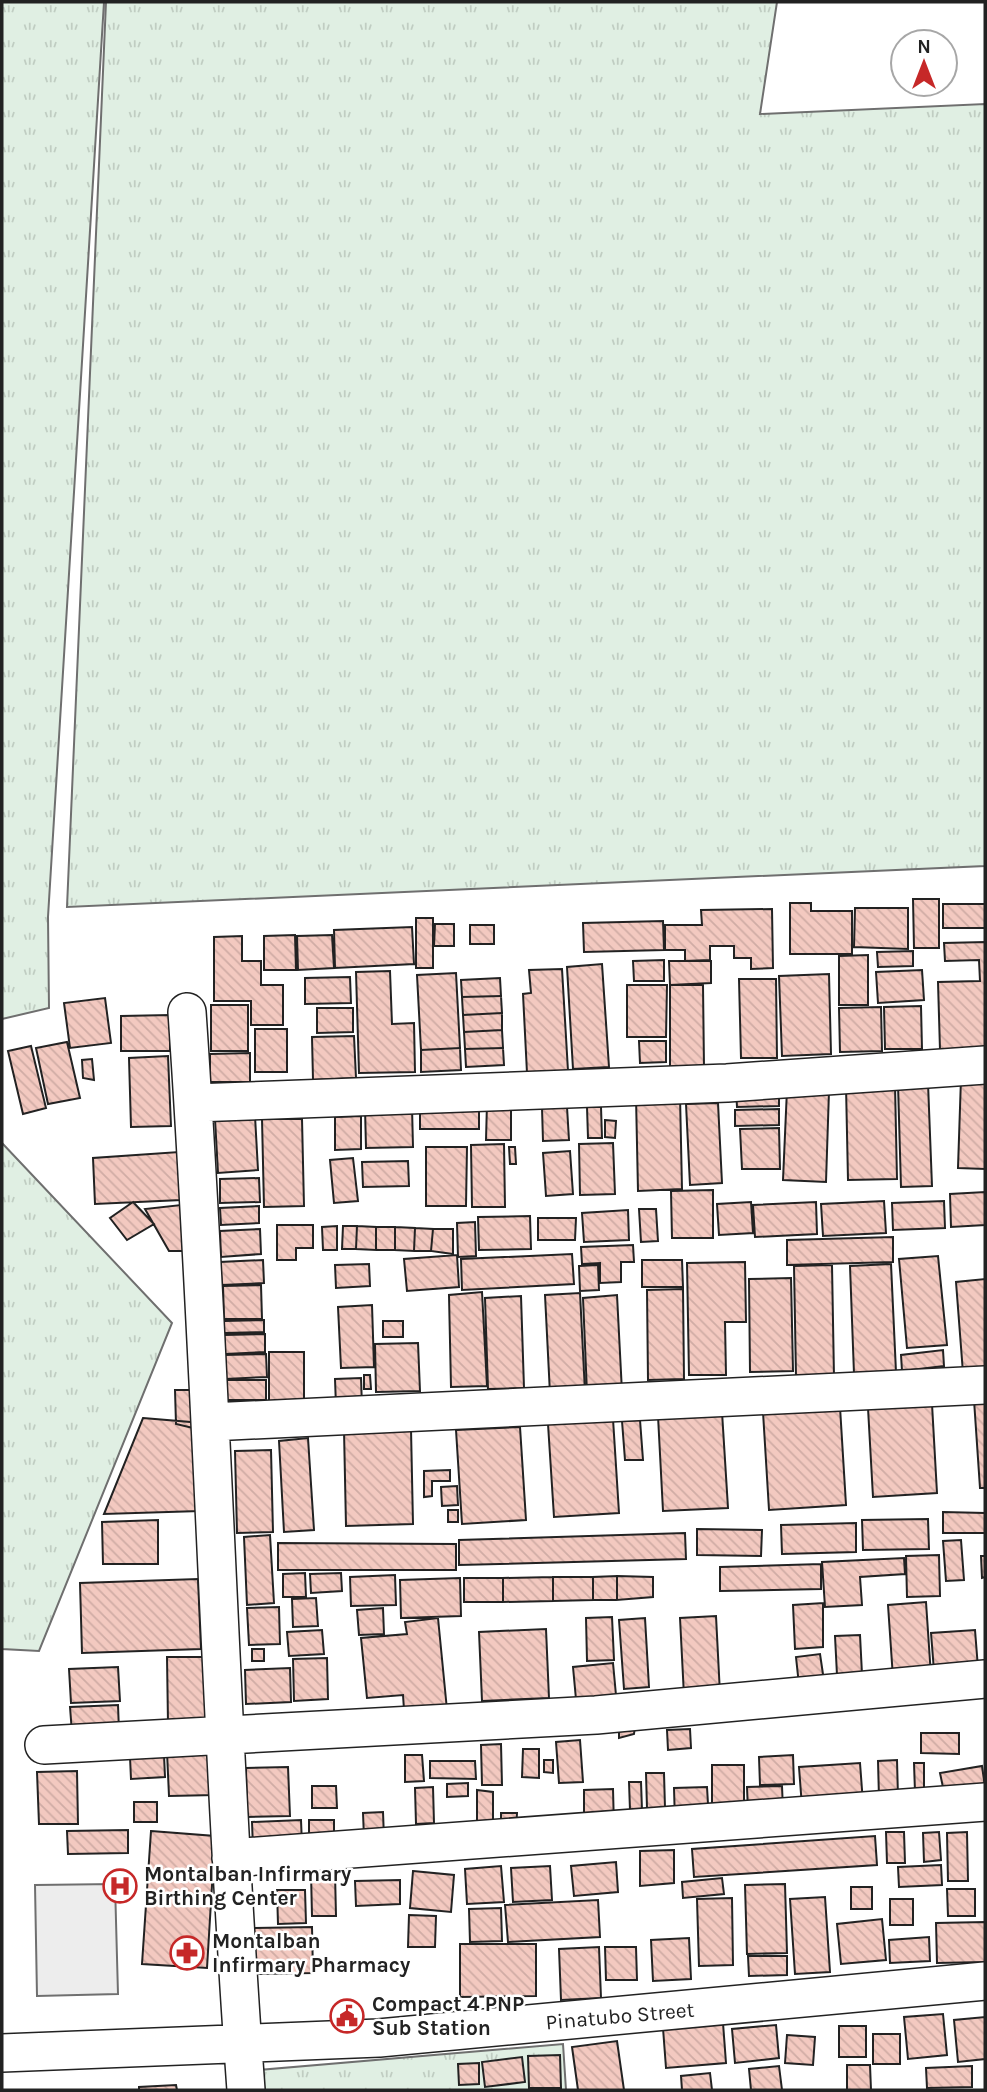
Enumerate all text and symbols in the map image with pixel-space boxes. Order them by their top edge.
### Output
north arrow [889,28,959,98]
text: N [917,36,931,58]
place label: Montalban Infirmary Birthing Center [144,1862,352,1910]
hospital icon: Montalban Infirmary Birthing Center [101,1867,139,1905]
place label: Montalban Infirmary Pharmacy [212,1929,411,1977]
pharmacy icon: Montalban Infirmary Pharmacy [168,1934,206,1972]
place label: Compact 4 PNP Sub Station [372,1992,524,2040]
public building icon: Compact 4 PNP Sub Station [328,1997,366,2035]
street label: Pinatubo Street [545,1998,696,2034]

